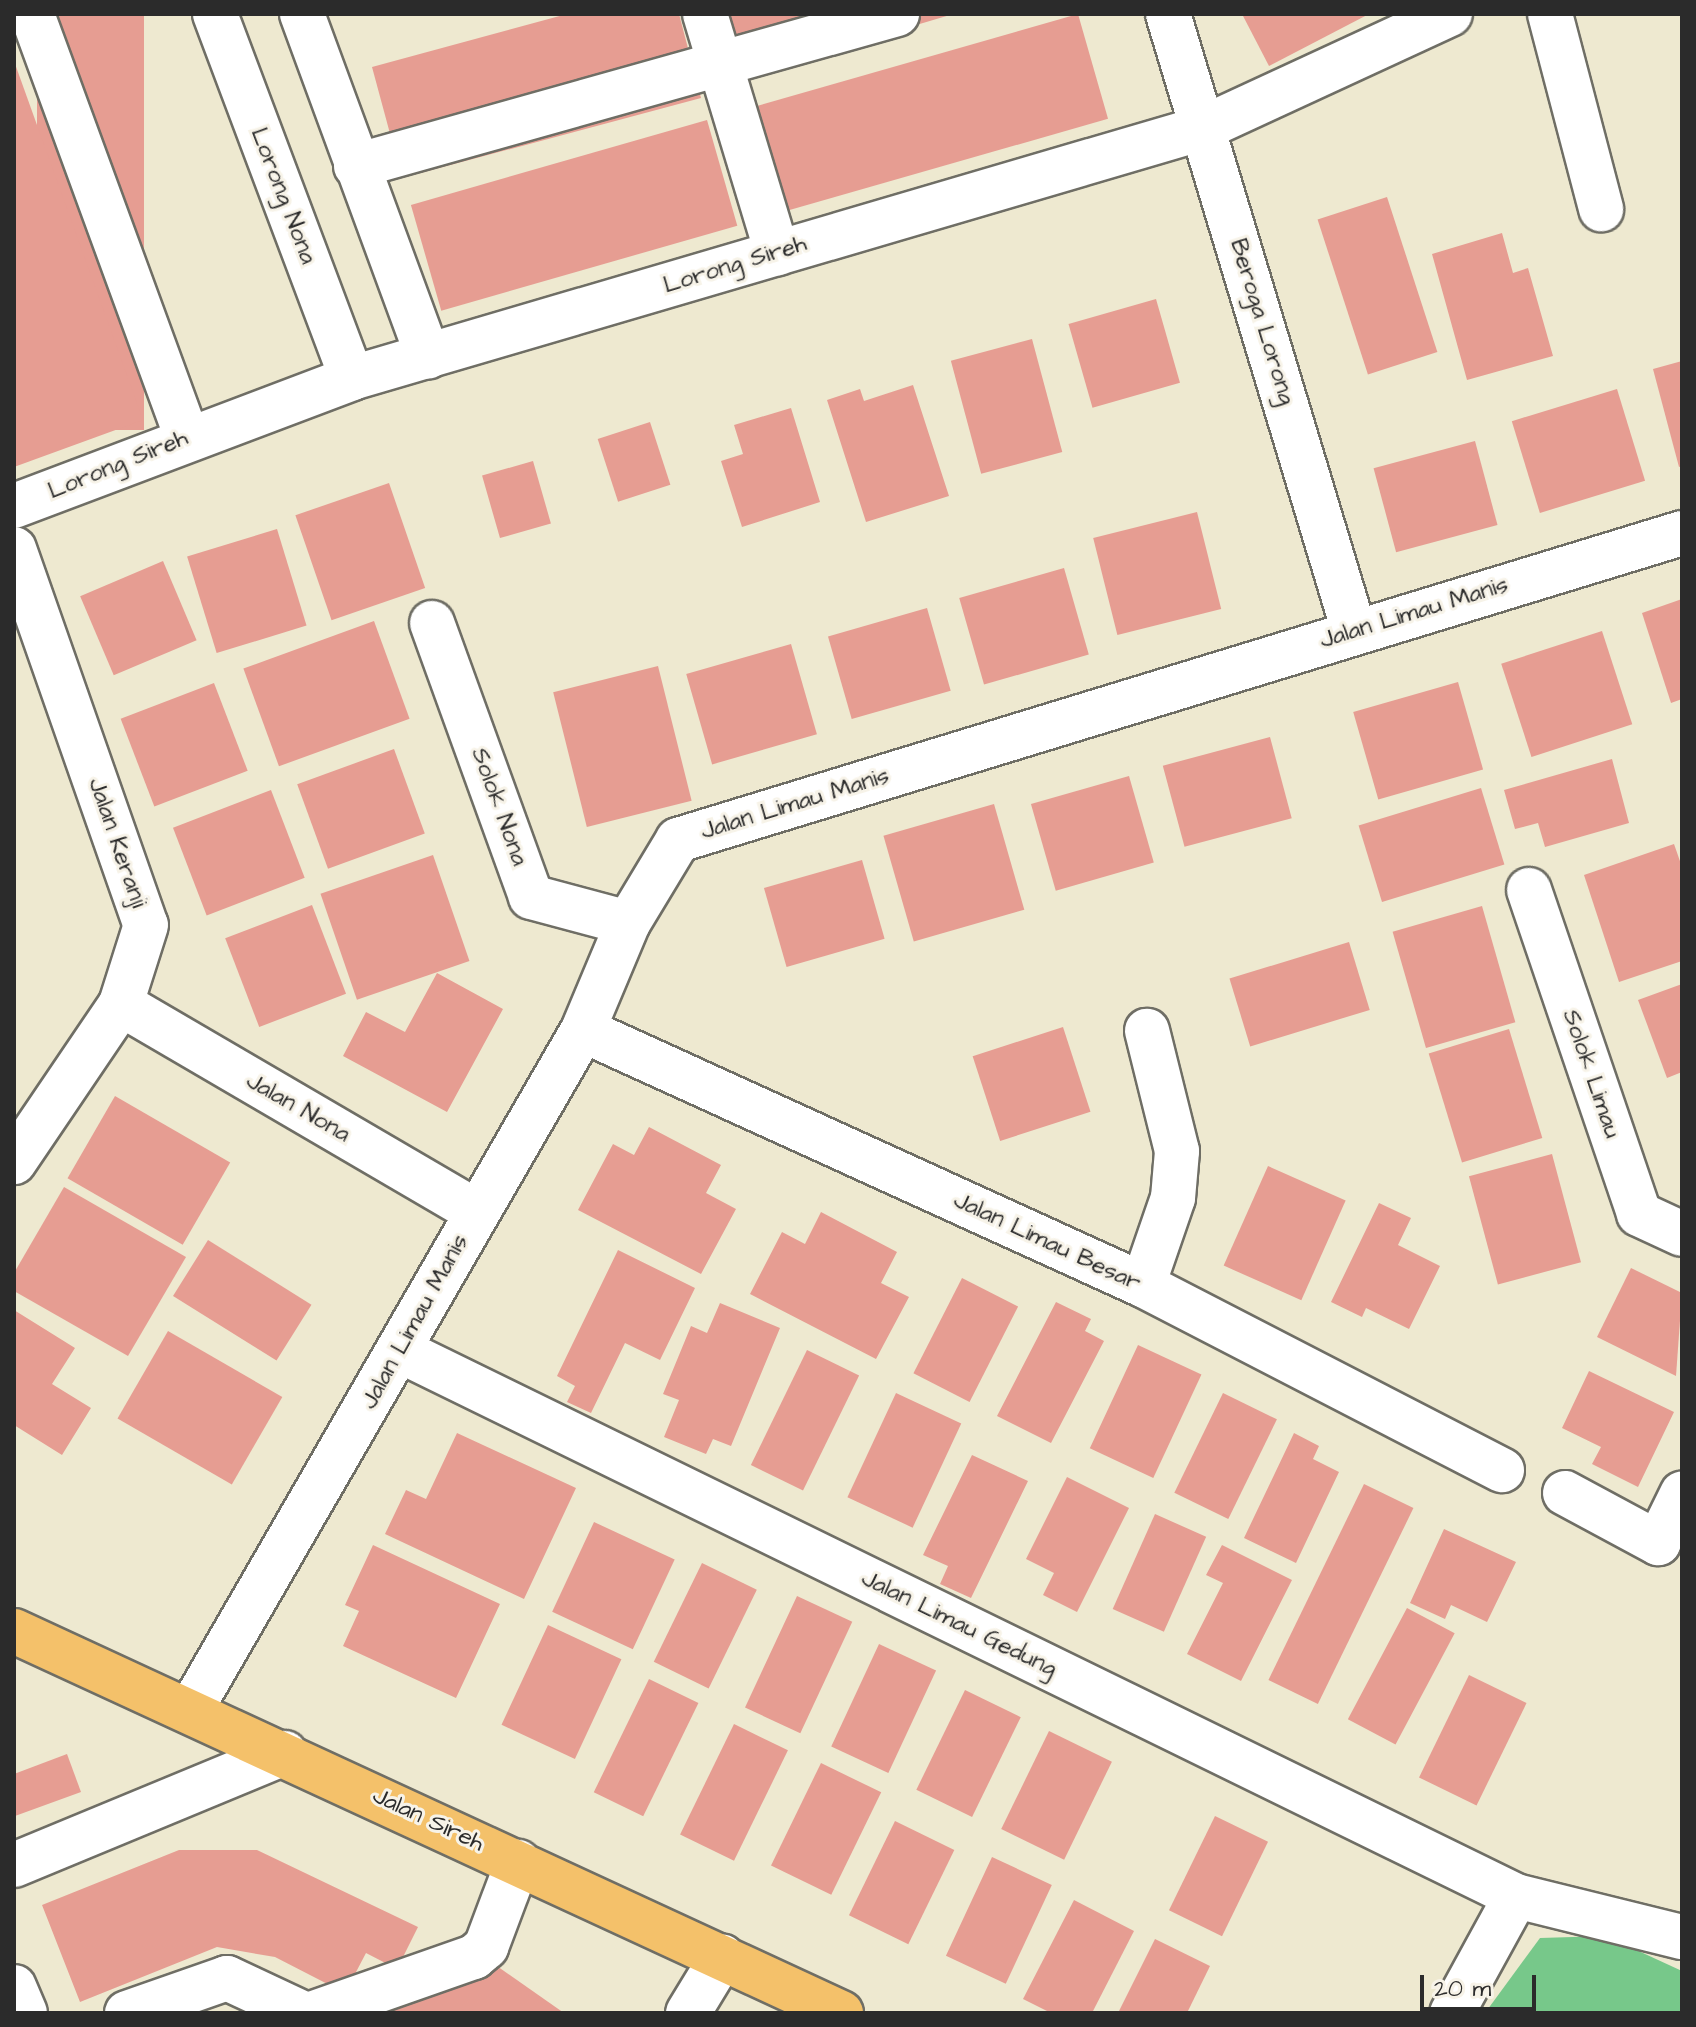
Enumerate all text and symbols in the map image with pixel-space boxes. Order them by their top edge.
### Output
street label: Lorong Nona [244,124,322,268]
street label: Lorong Sireh [660,230,810,300]
street label: Beroga Lorong [1223,235,1301,409]
street label: Lorong Sireh [44,424,192,506]
street label: Jalan Limau Manis [1316,571,1512,655]
street label: Solok Nona [464,744,534,870]
street label: Jalan Limau Manis [697,762,893,846]
street label: Jalan Keranji [81,774,153,912]
street label: Solok Limau [1556,1006,1626,1142]
street label: Jalan Nona [241,1067,355,1149]
street label: Jalan Limau Besar [949,1186,1145,1298]
street label: Jalan Limau Manis [355,1230,475,1414]
street label: Jalan Limau Gedung [857,1564,1061,1684]
street label: Jalan Sireh [368,1782,488,1858]
scale bar [1424,1959,1540,2009]
text: 20 m [1434,1972,1491,2006]

